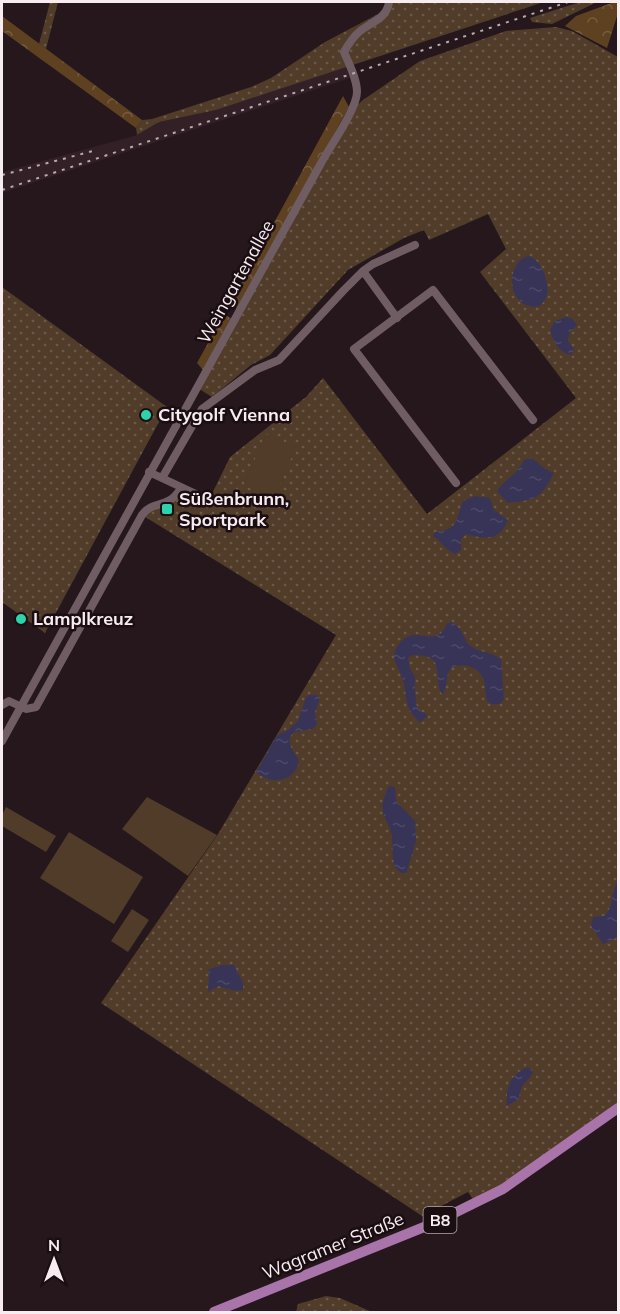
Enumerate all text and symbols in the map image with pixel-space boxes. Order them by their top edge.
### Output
street label: Weingartenallee [192,216,279,348]
place label: Citygolf Vienna [158,403,290,426]
marker: Citygolf Vienna [139,408,153,422]
place label: Süßenbrunn, Sportpark [179,487,289,531]
marker: Süßenbrunn, Sportpark [160,502,174,516]
place label: Lamplkreuz [33,607,133,630]
marker: Lamplkreuz [14,612,28,626]
street label: Wagramer Straße [259,1207,407,1284]
road number: B8 [424,1207,456,1233]
north arrow [24,1230,84,1290]
text: N [48,1235,60,1255]

